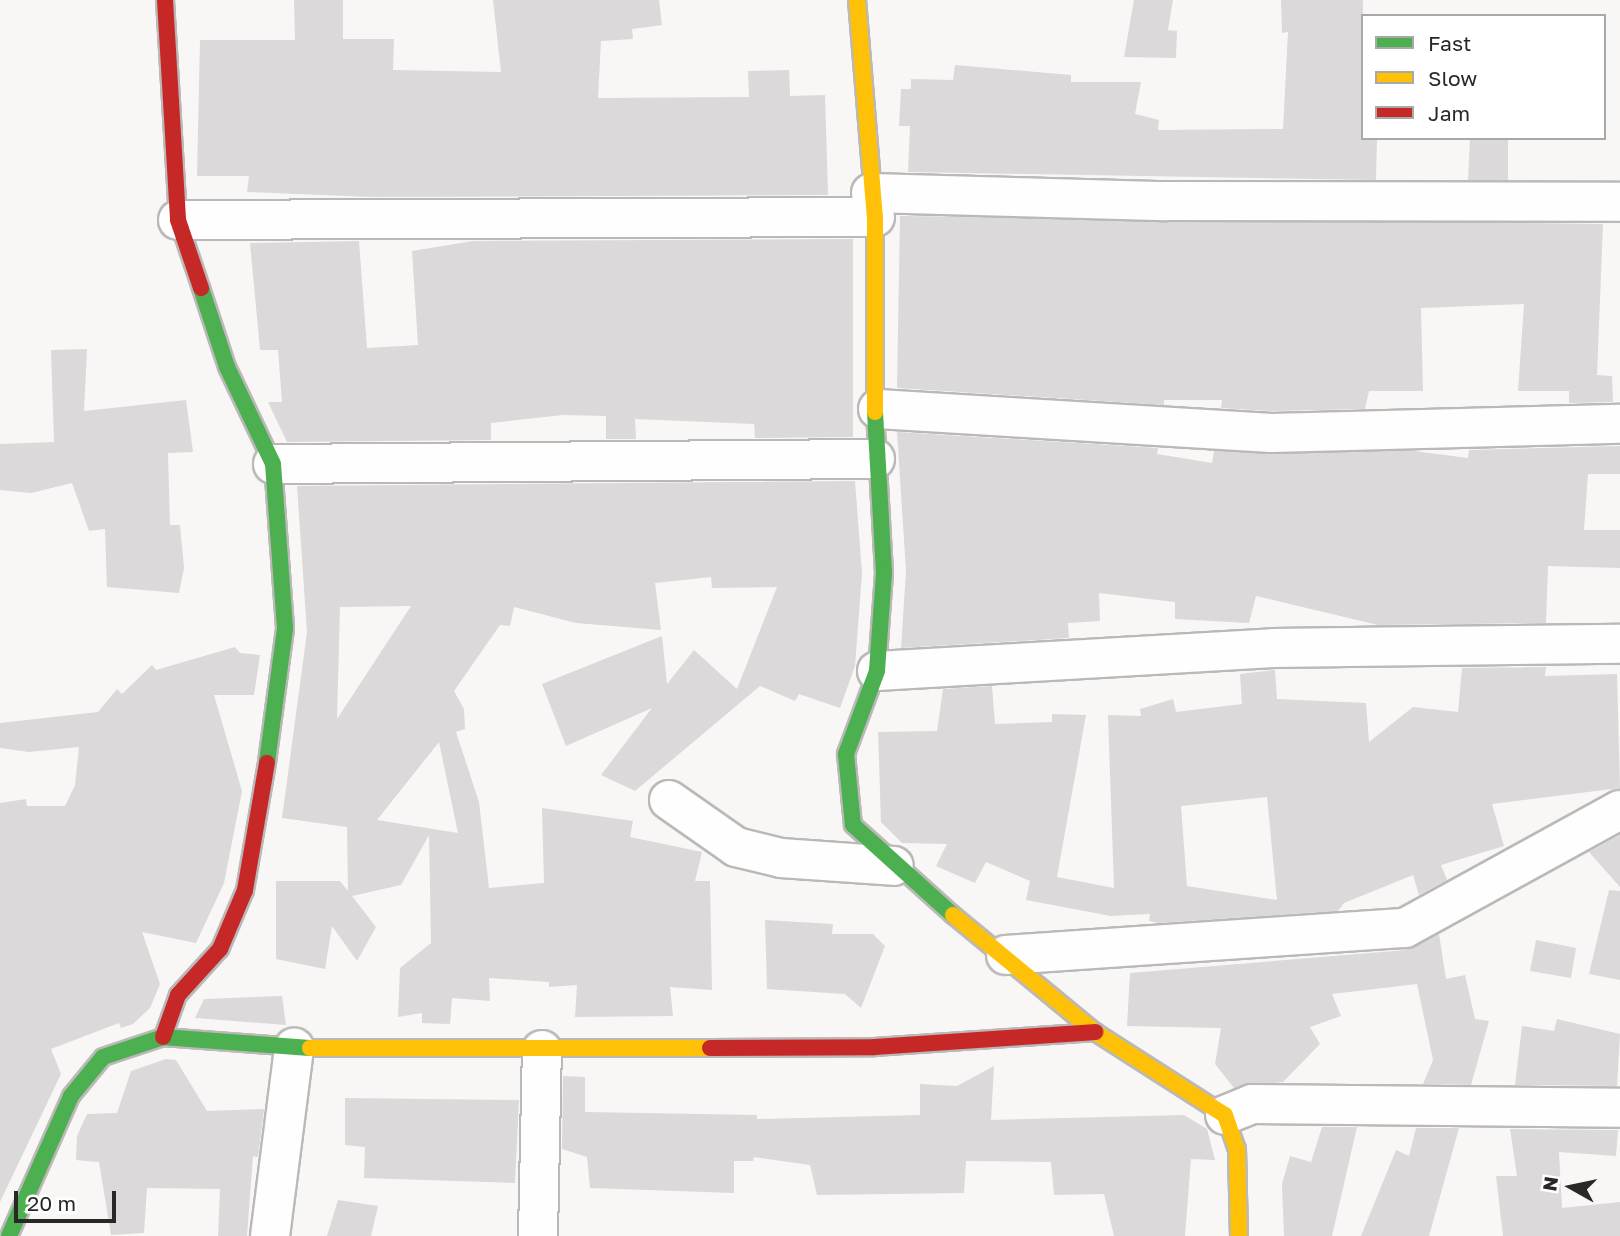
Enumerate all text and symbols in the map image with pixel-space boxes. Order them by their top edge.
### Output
legend [1361,14,1606,140]
text: Fast [1428,30,1471,56]
text: Slow [1428,65,1477,91]
text: Jam [1428,100,1470,126]
north arrow [1536,1152,1606,1222]
text: N [1537,1175,1562,1193]
scale bar [18,1176,119,1220]
text: 20 m [27,1190,76,1216]

